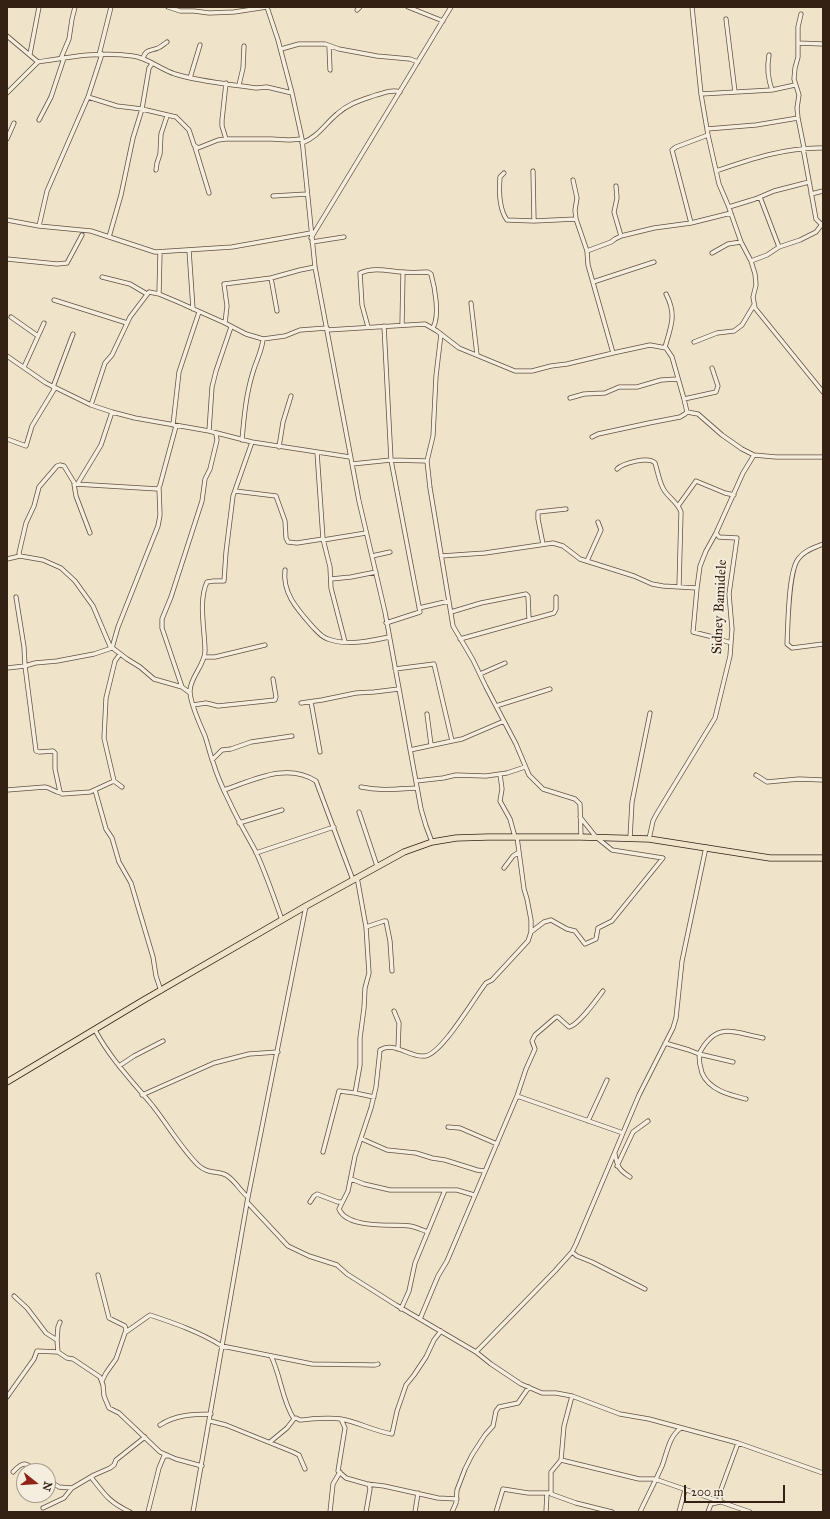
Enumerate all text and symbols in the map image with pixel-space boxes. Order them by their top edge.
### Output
street label: Sidney Bamidele [709,559,731,655]
north arrow [16,1463,56,1503]
scale bar [686,1477,787,1503]
text: N [39,1480,55,1493]
text: 200 m [691,1485,724,1499]

